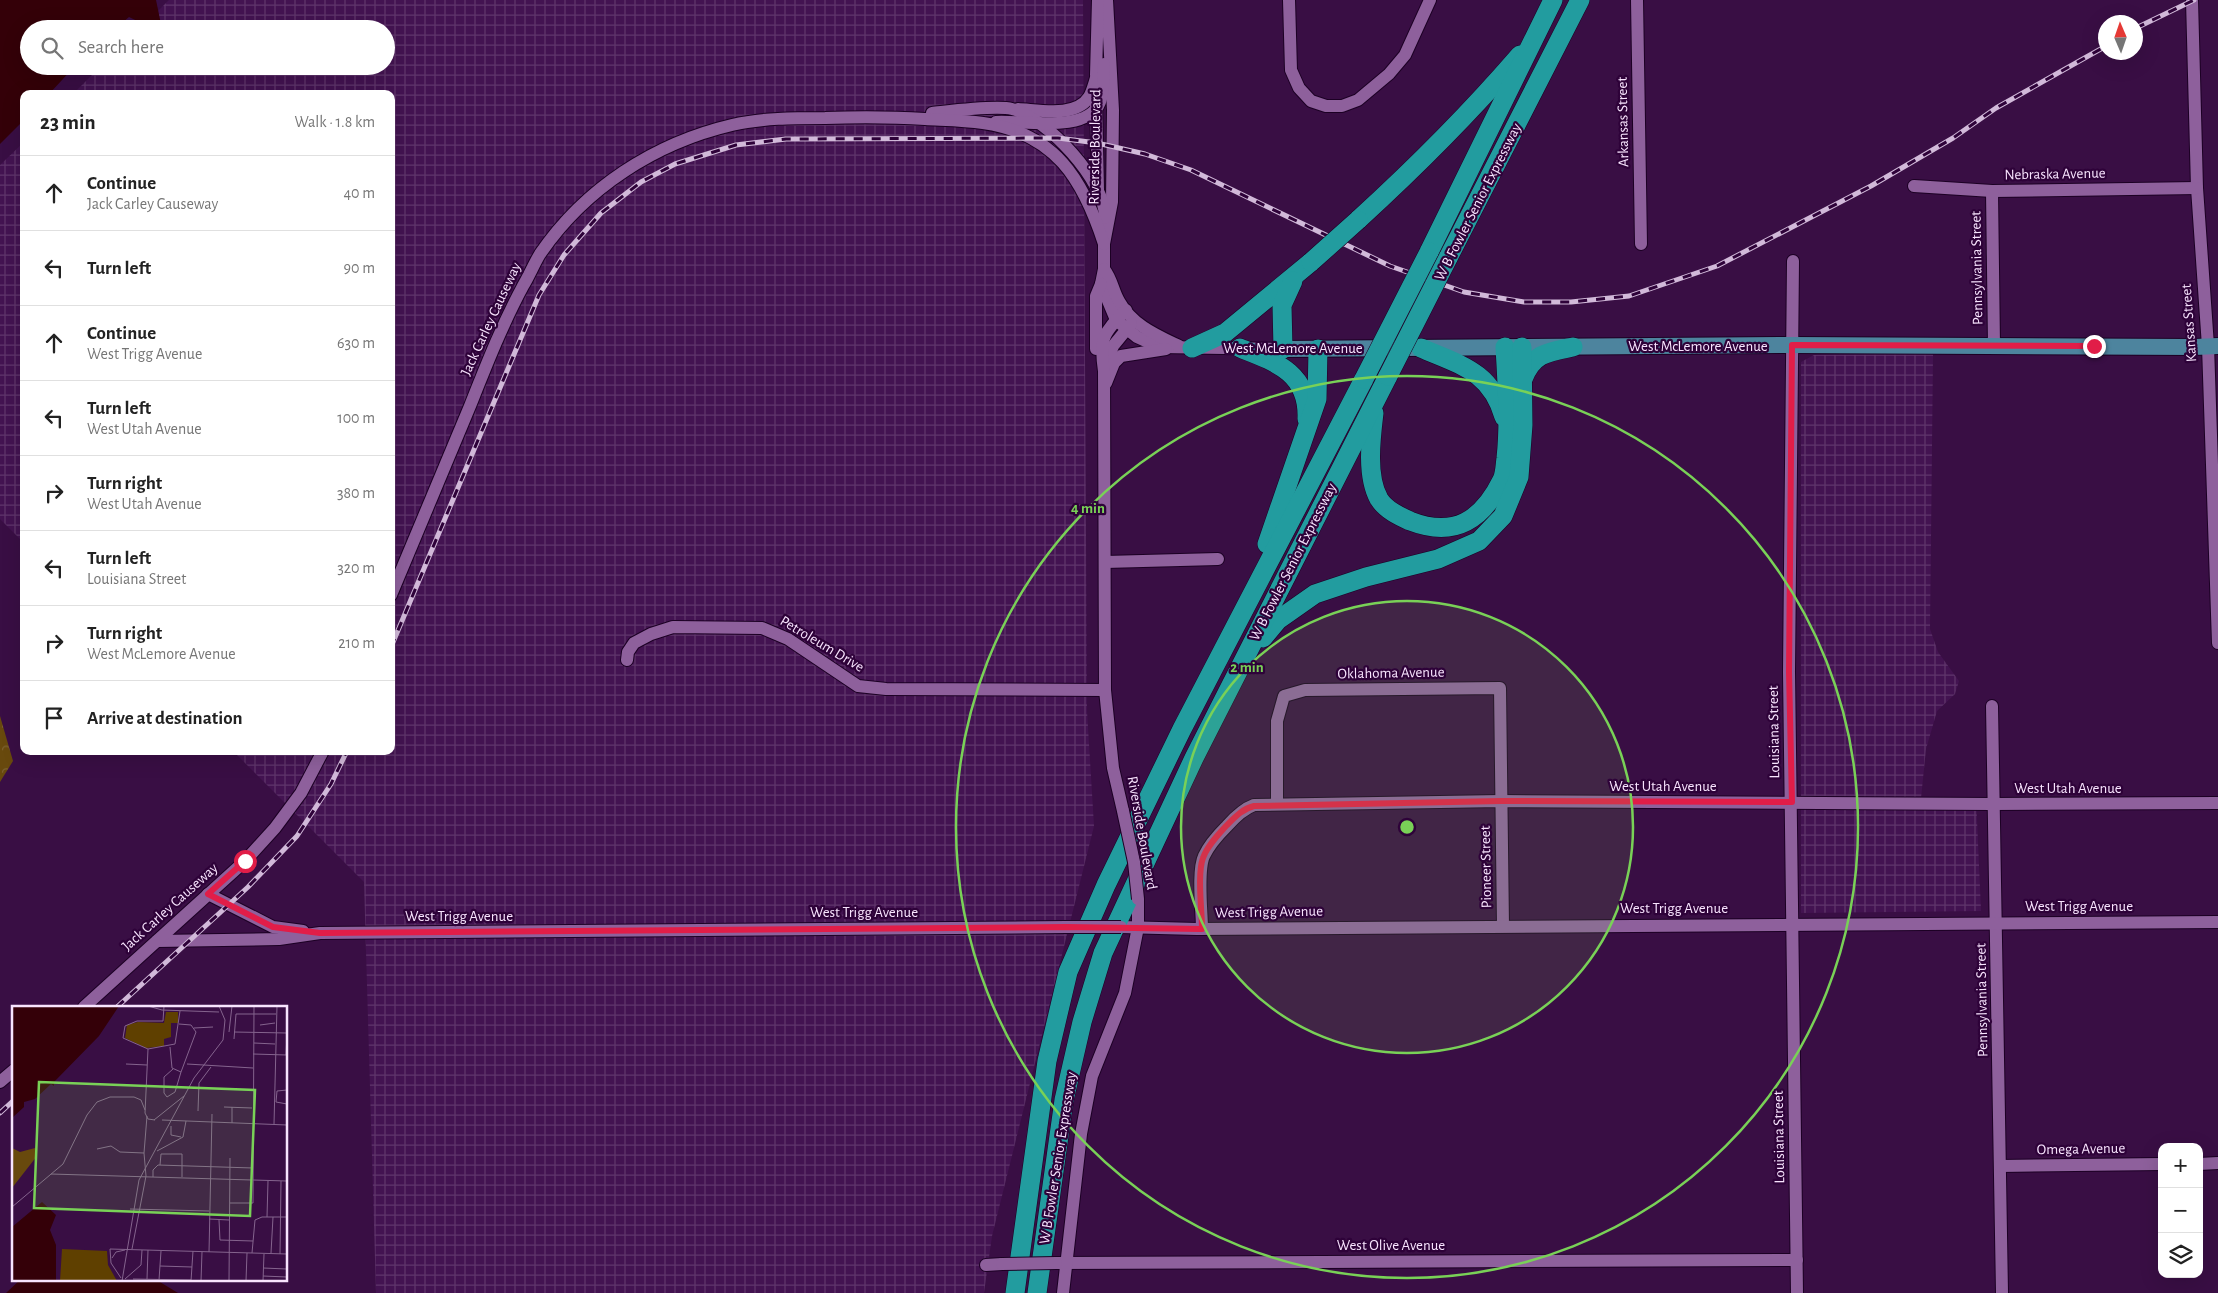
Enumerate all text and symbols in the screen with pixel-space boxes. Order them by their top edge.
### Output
north arrow [2098,15,2143,60]
search box [20,20,395,75]
icon: search [38,34,66,62]
text: Search here [78,38,164,57]
street label: Arkansas Street [1615,77,1631,167]
street label: Riverside Boulevard [1086,89,1104,205]
text: 23 min [40,112,96,133]
text: Walk · 1.8 km [295,114,375,130]
street label: W B Fowler Senior Expressway [1432,120,1525,283]
street label: Nebraska Avenue [2004,166,2106,182]
text: Continue [87,174,156,193]
icon: ahead [40,179,68,207]
text: 40 m [343,185,375,201]
text: Jack Carley Causeway [87,196,218,212]
street label: Pennsylvania Street [1969,211,1985,325]
icon: left [40,254,68,282]
text: Turn left [87,259,151,278]
street label: Jack Carley Causeway [458,259,524,378]
text: 90 m [344,260,375,276]
street label: Kansas Street [2179,283,2199,363]
text: Continue [87,324,156,343]
icon: ahead [40,329,68,357]
text: 630 m [337,335,375,351]
route end [2083,335,2106,358]
street label: West McLemore Avenue [1628,339,1768,354]
street label: West McLemore Avenue [1223,341,1363,356]
text: West Trigg Avenue [87,346,202,362]
text: Turn left [87,399,151,418]
icon: left [40,404,68,432]
text: 100 m [337,410,375,426]
text: West Utah Avenue [87,421,202,437]
text: Turn right [87,474,162,493]
icon: right [40,479,68,507]
street label: W B Fowler Senior Expressway [1247,480,1340,643]
text: 380 m [337,485,375,501]
text: West Utah Avenue [87,496,202,512]
text: 4 min [1071,501,1105,516]
text: Turn left [87,549,151,568]
icon: left [40,554,68,582]
text: 320 m [337,560,375,576]
text: Louisiana Street [87,571,186,587]
street label: Petroleum Drive [777,613,867,675]
text: Turn right [87,624,162,643]
icon: right [40,629,68,657]
text: 210 m [338,635,375,651]
text: West McLemore Avenue [87,646,236,662]
text: 2 min [1230,660,1264,675]
street label: Oklahoma Avenue [1337,665,1445,681]
street label: Louisiana Street [1766,685,1782,779]
icon: arrive [40,704,68,732]
text: Arrive at destination [87,709,243,728]
street label: Riverside Boulevard [1125,775,1159,891]
street label: West Utah Avenue [1609,779,1717,794]
street label: West Utah Avenue [2014,781,2122,796]
centre of rings [1398,818,1416,836]
street label: Pioneer Street [1478,825,1494,909]
route start [234,850,257,873]
street label: Jack Carley Causeway [119,860,221,954]
street label: West Trigg Avenue [2025,899,2133,914]
street label: West Trigg Avenue [1620,901,1728,916]
street label: West Trigg Avenue [1215,904,1323,920]
street label: West Trigg Avenue [810,905,918,920]
street label: West Trigg Avenue [405,909,513,924]
street label: Pennsylvania Street [1974,943,1990,1057]
inset map [12,1006,288,1280]
street label: W B Fowler Senior Expressway [1037,1070,1079,1245]
street label: Louisiana Street [1771,1090,1787,1184]
street label: Omega Avenue [2037,1141,2125,1157]
map controls [2158,1143,2203,1278]
button: + [2158,1143,2203,1188]
button: − [2158,1188,2203,1233]
button: layers [2158,1233,2203,1278]
street label: West Olive Avenue [1337,1238,1445,1253]

